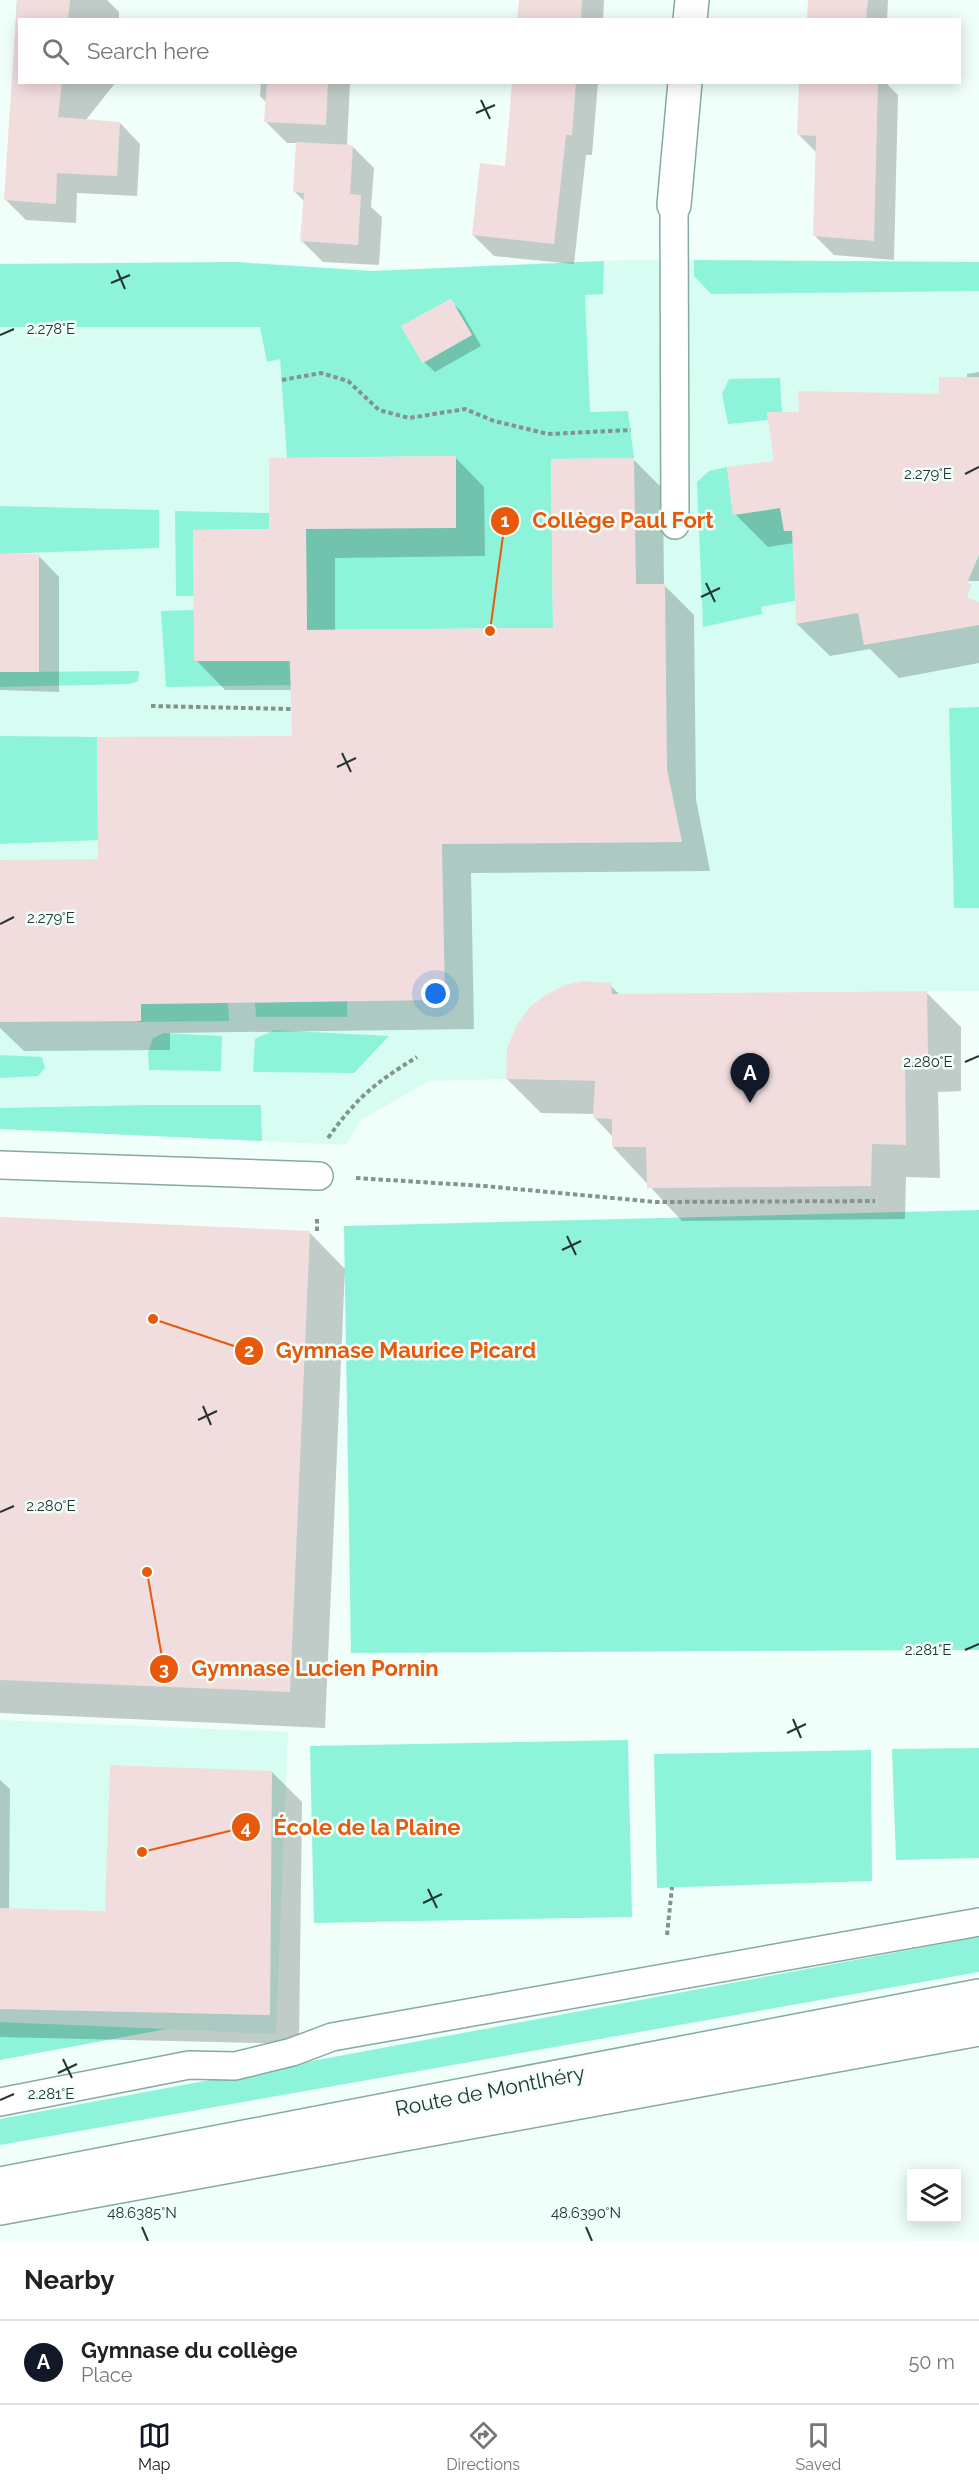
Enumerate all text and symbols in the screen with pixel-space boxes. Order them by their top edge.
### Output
search box [18,18,961,84]
icon: search [39,35,72,68]
text: Search here [87,38,209,64]
text: 2.278°E [27,320,75,338]
text: 2.279°E [904,465,952,483]
callout: Collège Paul Fort [490,501,726,541]
text: Collège Paul Fort [532,507,714,533]
text: 1 [501,510,510,531]
text: 2.279°E [27,909,75,927]
your location [421,979,450,1008]
text: 2.280°E [903,1053,953,1071]
pin: A [730,1054,770,1103]
callout: Gymnase Maurice Picard [234,1331,549,1371]
text: Gymnase Maurice Picard [276,1337,536,1363]
text: 2 [244,1340,254,1361]
text: 2.280°E [26,1497,76,1515]
text: 2.281°E [905,1641,951,1659]
callout: Gymnase Lucien Pornin [149,1649,450,1689]
text: Gymnase Lucien Pornin [191,1655,439,1681]
text: 3 [159,1658,169,1679]
callout: École de la Plaine [231,1807,472,1847]
text: École de la Plaine [274,1814,460,1840]
text: 4 [241,1817,251,1838]
street label: Route de Montlhéry [393,2060,587,2121]
text: 2.281°E [28,2085,74,2103]
map controls [907,2169,961,2223]
button: layers [907,2169,961,2223]
text: 48.6385°N [107,2204,177,2222]
text: 48.6390°N [551,2204,621,2222]
text: Nearby [24,2265,114,2295]
text: Gymnase du collège [81,2337,298,2363]
text: A [37,2350,50,2374]
text: 50 m [908,2350,955,2374]
text: Place [81,2363,132,2387]
tab: Map [138,2419,171,2474]
tab: Directions [446,2419,520,2474]
tab: Saved [795,2419,841,2474]

